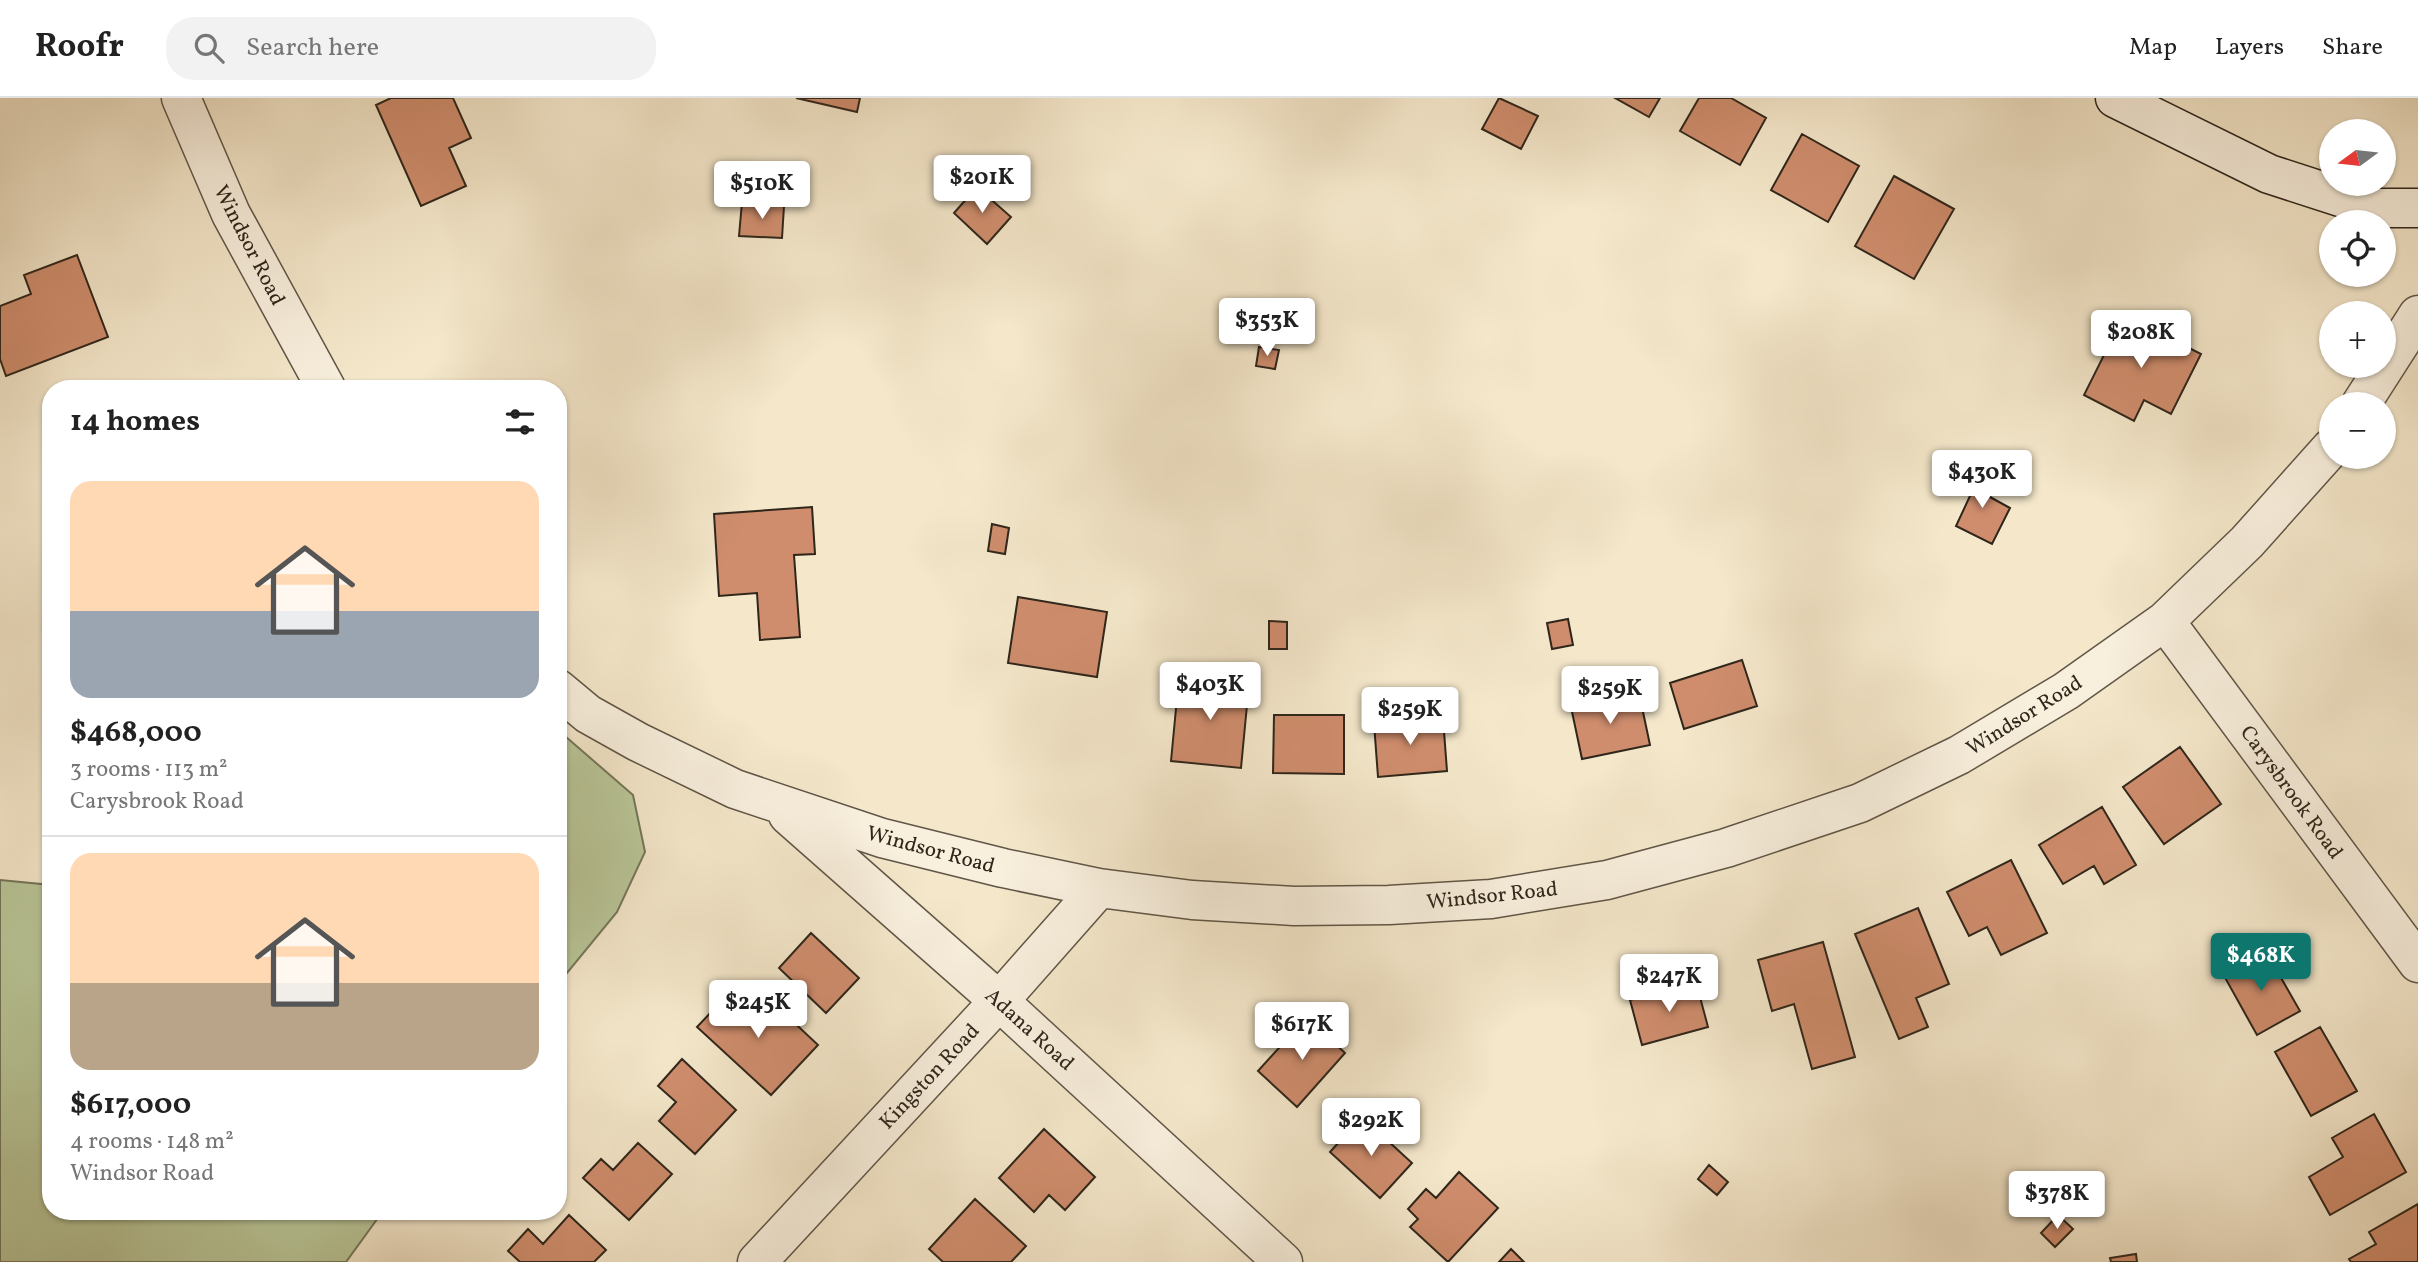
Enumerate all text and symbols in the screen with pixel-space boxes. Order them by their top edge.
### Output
search box [166,17,656,80]
text: Roofr [35,25,124,71]
icon: search [190,29,228,67]
text: Search here [246,30,379,66]
text: Map [2129,31,2177,65]
text: Layers [2215,31,2284,65]
text: Share [2322,31,2383,65]
north arrow [2319,119,2396,196]
map controls [2319,119,2396,469]
pin: $201K [933,156,1031,215]
pin: $510K [713,162,811,221]
text: $201K [950,162,1014,194]
text: $510K [730,168,794,200]
street label: Windsor Road [206,180,291,311]
button: locate [2319,210,2396,287]
pin: $353K [1218,299,1316,358]
button: + [2319,301,2396,378]
text: $353K [1235,305,1299,337]
pin: $208K [2092,310,2190,370]
text: $208K [2107,317,2175,349]
button: − [2319,392,2396,469]
text: 14 homes [70,401,200,443]
icon: filters [501,403,539,441]
pin: $430K [1933,450,2031,510]
text: $430K [1948,457,2016,489]
icon: home [242,527,368,653]
pin: $403K [1161,662,1259,722]
pin: $259K [1561,666,1659,726]
text: $403K [1176,669,1244,701]
street label: Windsor Road [1961,669,2088,763]
text: $259K [1578,673,1643,705]
pin: $259K [1361,688,1459,747]
text: $259K [1378,694,1443,726]
text: $468,000 [70,712,202,754]
street label: Carysbrook Road [2232,720,2349,866]
text: 3 rooms · 113 m² [70,754,228,786]
text: Carysbrook Road [70,786,244,818]
street label: Windsor Road [863,819,998,882]
street label: Windsor Road [1425,875,1559,918]
icon: home [242,899,368,1025]
pin: $468K [2212,934,2310,993]
text: $468K [2227,940,2295,972]
pin: $247K [1620,954,1718,1014]
text: $247K [1636,961,1702,993]
pin: $245K [709,981,807,1040]
street label: Adana Road [978,982,1080,1078]
text: $245K [725,987,791,1019]
pin: $617K [1253,1002,1351,1062]
text: $617K [1271,1009,1333,1041]
street label: Kingston Road [873,1018,987,1136]
text: $617,000 [70,1084,191,1126]
pin: $292K [1322,1098,1420,1158]
text: $292K [1338,1105,1404,1137]
text: 4 rooms · 148 m² [70,1126,234,1158]
text: Windsor Road [70,1158,214,1190]
pin: $378K [2008,1172,2106,1231]
text: $378K [2025,1178,2089,1210]

